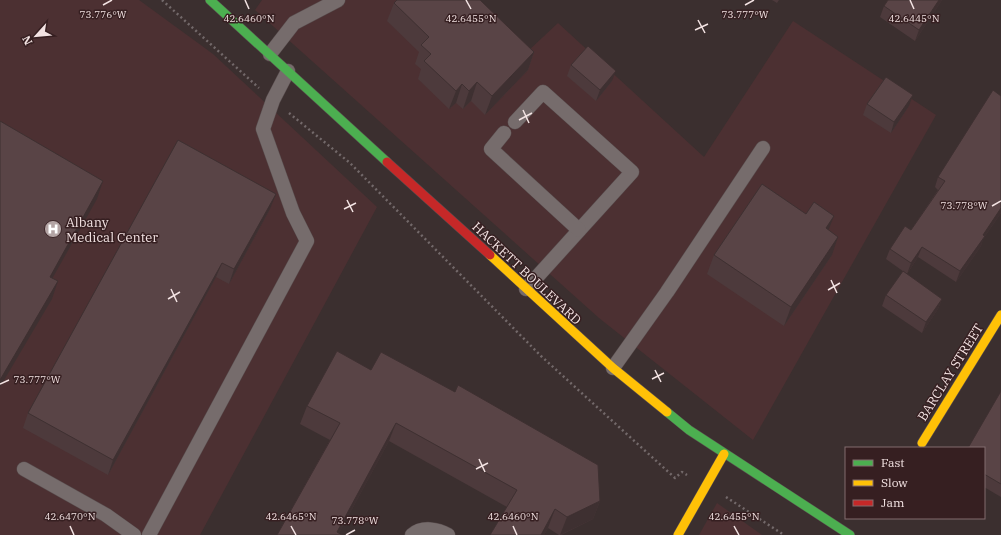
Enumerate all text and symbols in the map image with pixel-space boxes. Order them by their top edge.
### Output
text: 73.776°W [79,8,127,21]
text: 73.777°W [721,8,769,21]
text: 42.6460°N [223,12,275,25]
text: 42.6455°N [445,12,497,25]
text: 42.6445°N [888,12,940,25]
north arrow [16,16,56,56]
text: N [19,33,35,48]
text: 73.778°W [940,199,988,212]
place label: Albany Medical Center [66,214,158,246]
street label: HACKETT BOULEVARD [468,218,585,328]
hospital icon: Albany Medical Center [43,219,63,239]
street label: BARCLAY STREET [914,320,987,424]
text: 73.777°W [13,373,61,386]
legend [845,447,985,519]
text: Fast [881,455,905,470]
text: Slow [881,475,908,490]
text: Jam [881,495,905,510]
text: 42.6470°N [44,510,96,523]
text: 42.6465°N [265,510,317,523]
text: 42.6460°N [487,510,539,523]
text: 42.6455°N [708,510,760,523]
text: 73.778°W [331,514,379,527]

